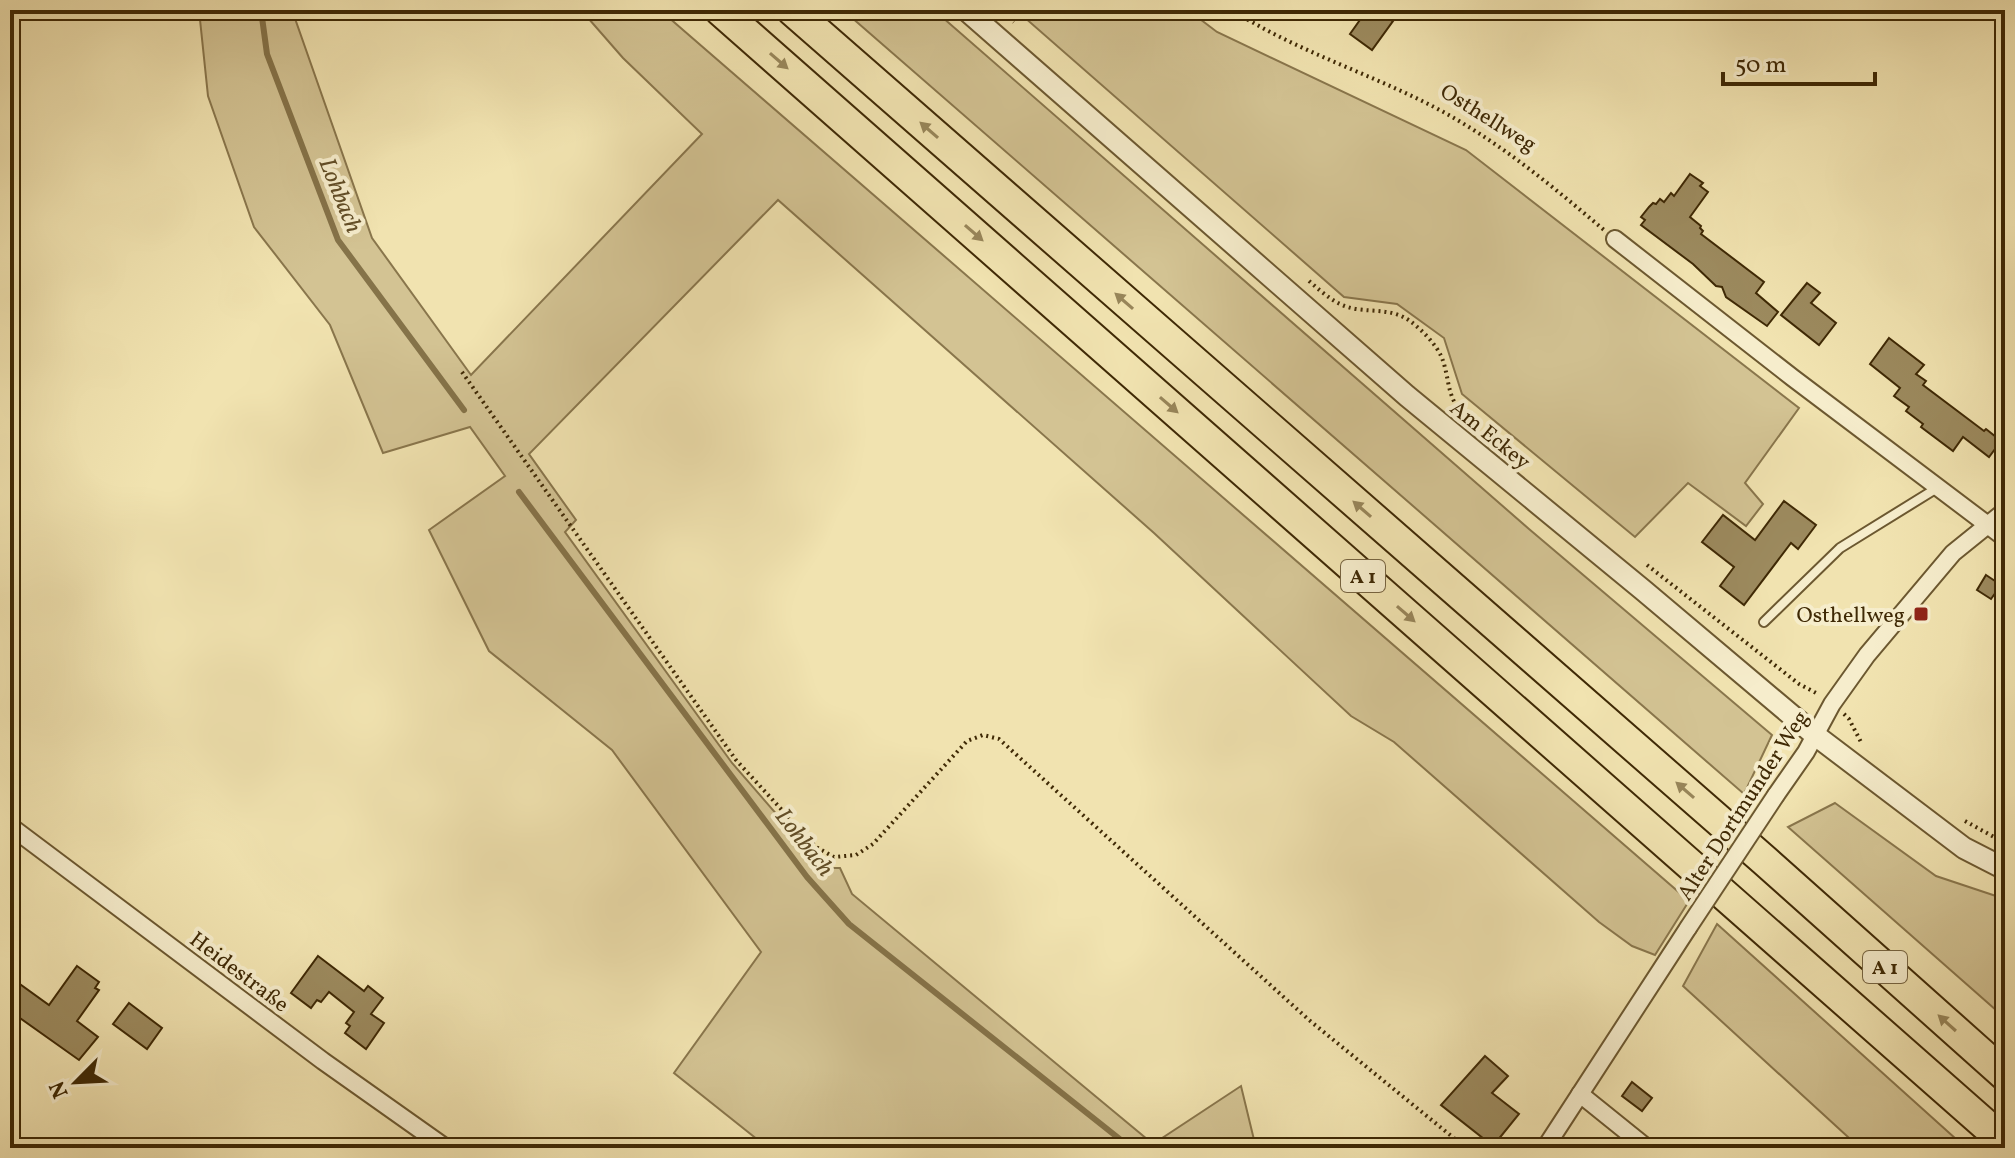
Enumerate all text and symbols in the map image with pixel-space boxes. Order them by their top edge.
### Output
scale bar [1723,36,1875,86]
text: 50 m [1735,49,1787,83]
one-way arrow [770,52,789,70]
street label: Osthellweg [1433,77,1542,161]
one-way arrow [919,122,939,139]
water label: Lohbach [309,153,370,238]
one-way arrow [965,224,984,242]
one-way arrow [1115,293,1135,310]
street label: Am Eckey [1443,394,1536,478]
one-way arrow [1160,396,1179,414]
one-way arrow [1353,501,1373,518]
road number: A 1 [1341,560,1385,592]
place label: Osthellweg [1797,601,1905,632]
one-way arrow [1397,605,1416,623]
marker: Osthellweg [1912,605,1930,623]
street label: Alter Dortmunder Weg [1671,705,1817,908]
one-way arrow [1675,782,1694,800]
water label: Lohbach [766,802,841,885]
street label: Heidestraße [182,925,295,1021]
road number: A 1 [1863,951,1907,983]
one-way arrow [1937,1014,1956,1032]
north arrow [36,1042,116,1122]
text: N [43,1075,77,1103]

